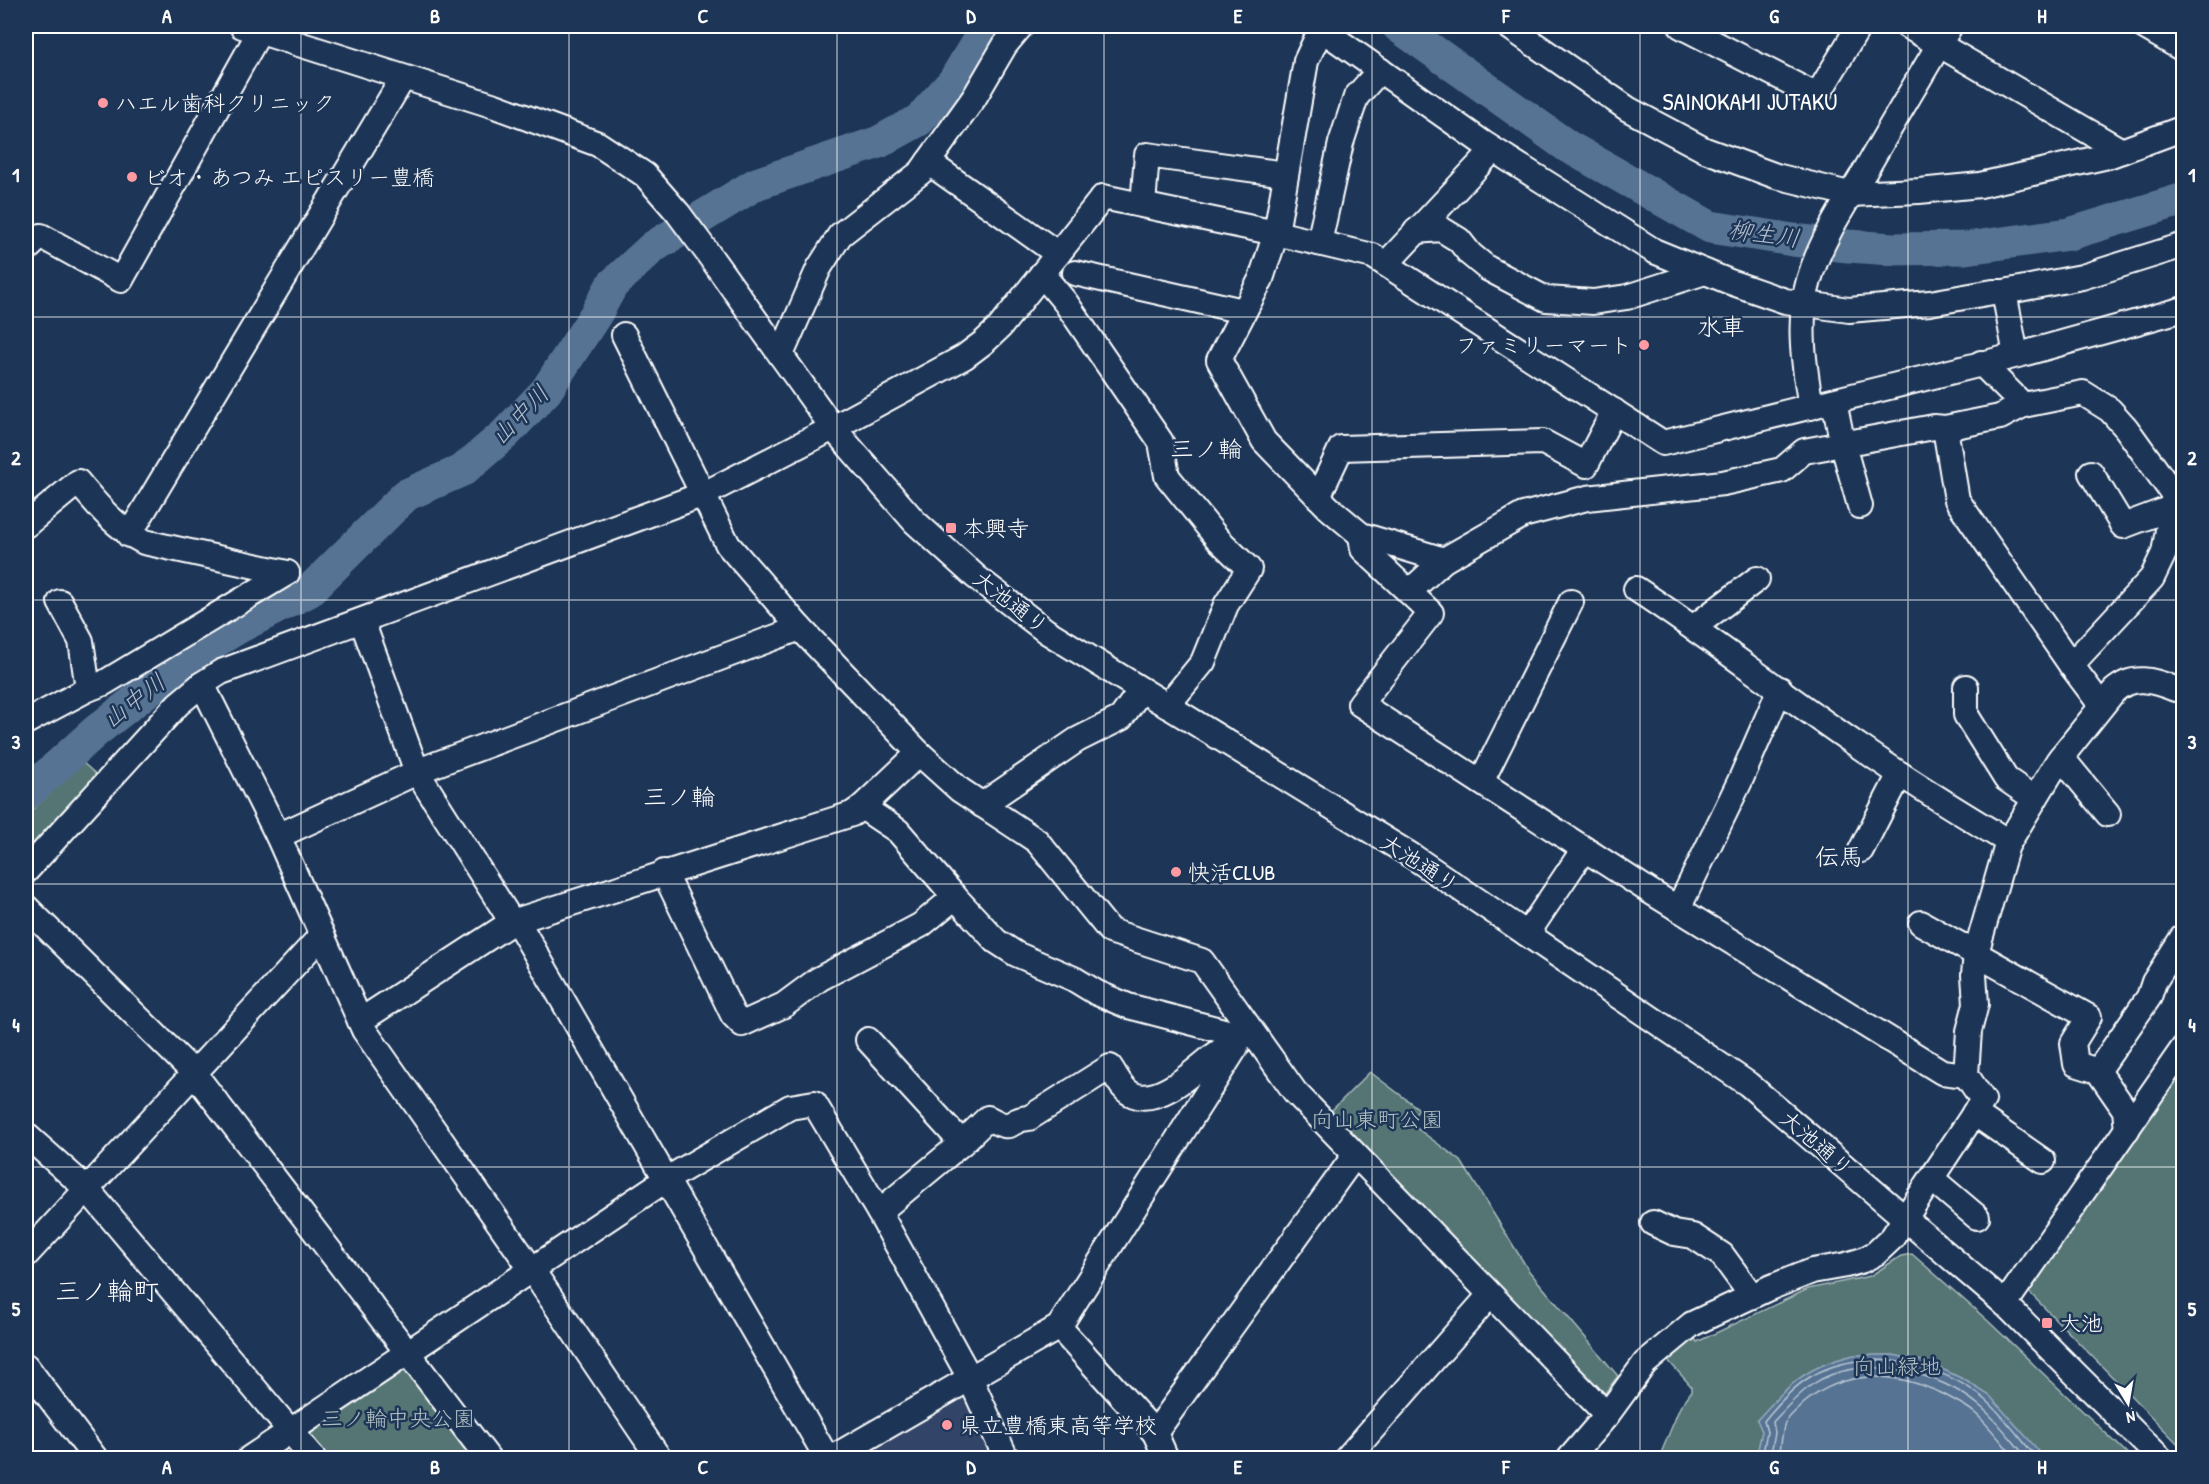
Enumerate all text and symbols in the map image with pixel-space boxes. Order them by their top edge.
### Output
text: A [162,2,172,29]
text: B [430,2,440,29]
text: C [698,2,709,29]
text: D [966,2,976,29]
text: E [1234,2,1243,29]
text: F [1501,2,1511,29]
text: G [1769,2,1779,29]
text: H [2037,2,2047,29]
district label: SAINOKAMI JUTAKU [1663,85,1837,117]
place label: ハエル歯科クリニック [115,88,335,118]
marker: ハエル歯科クリニック [96,96,110,110]
text: 1 [12,161,20,188]
text: 1 [2188,161,2196,188]
place label: ビオ・あつみ エピスリー豊橋 [144,162,434,192]
marker: ビオ・あつみ エピスリー豊橋 [125,170,139,184]
water label: 柳生川 [1726,212,1802,254]
district label: 水車 [1697,310,1745,342]
place label: ファミリーマート [1456,330,1632,360]
marker: ファミリーマート [1637,338,1651,352]
water label: 山中川 [483,377,556,451]
district label: 三ノ輪 [1170,432,1242,464]
text: 2 [11,444,21,471]
text: 2 [2187,444,2197,471]
place label: 本興寺 [963,513,1029,543]
marker: 本興寺 [944,521,958,535]
street label: 大池通り [967,563,1055,641]
water label: 山中川 [95,665,172,735]
text: 3 [12,728,21,755]
text: 3 [2188,728,2197,755]
district label: 三ノ輪 [643,780,715,812]
street label: 大池通り [1375,826,1465,900]
district label: 伝馬 [1815,840,1863,872]
place label: 快活CLUB [1188,857,1276,887]
marker: 快活CLUB [1169,865,1183,879]
text: 4 [12,1011,20,1038]
text: 4 [2188,1011,2196,1038]
street label: 大池通り [1774,1103,1860,1183]
park label: 向山東町公園 [1311,1104,1443,1134]
district label: 三ノ輪町 [55,1273,159,1308]
text: 5 [12,1295,21,1322]
text: 5 [2188,1295,2197,1322]
place label: 大池 [2059,1308,2103,1338]
marker: 大池 [2040,1316,2054,1330]
park label: 向山緑地 [1853,1351,1941,1381]
north arrow [2098,1373,2158,1433]
park label: 三ノ輪中央公園 [321,1403,475,1433]
text: N [2124,1406,2137,1429]
place label: 県立豊橋東高等学校 [959,1410,1157,1440]
marker: 県立豊橋東高等学校 [940,1418,954,1432]
text: A [162,1453,172,1480]
text: B [430,1453,440,1480]
text: C [698,1453,709,1480]
text: D [966,1453,976,1480]
text: E [1234,1453,1243,1480]
text: F [1501,1453,1511,1480]
text: G [1769,1453,1779,1480]
text: H [2037,1453,2047,1480]

